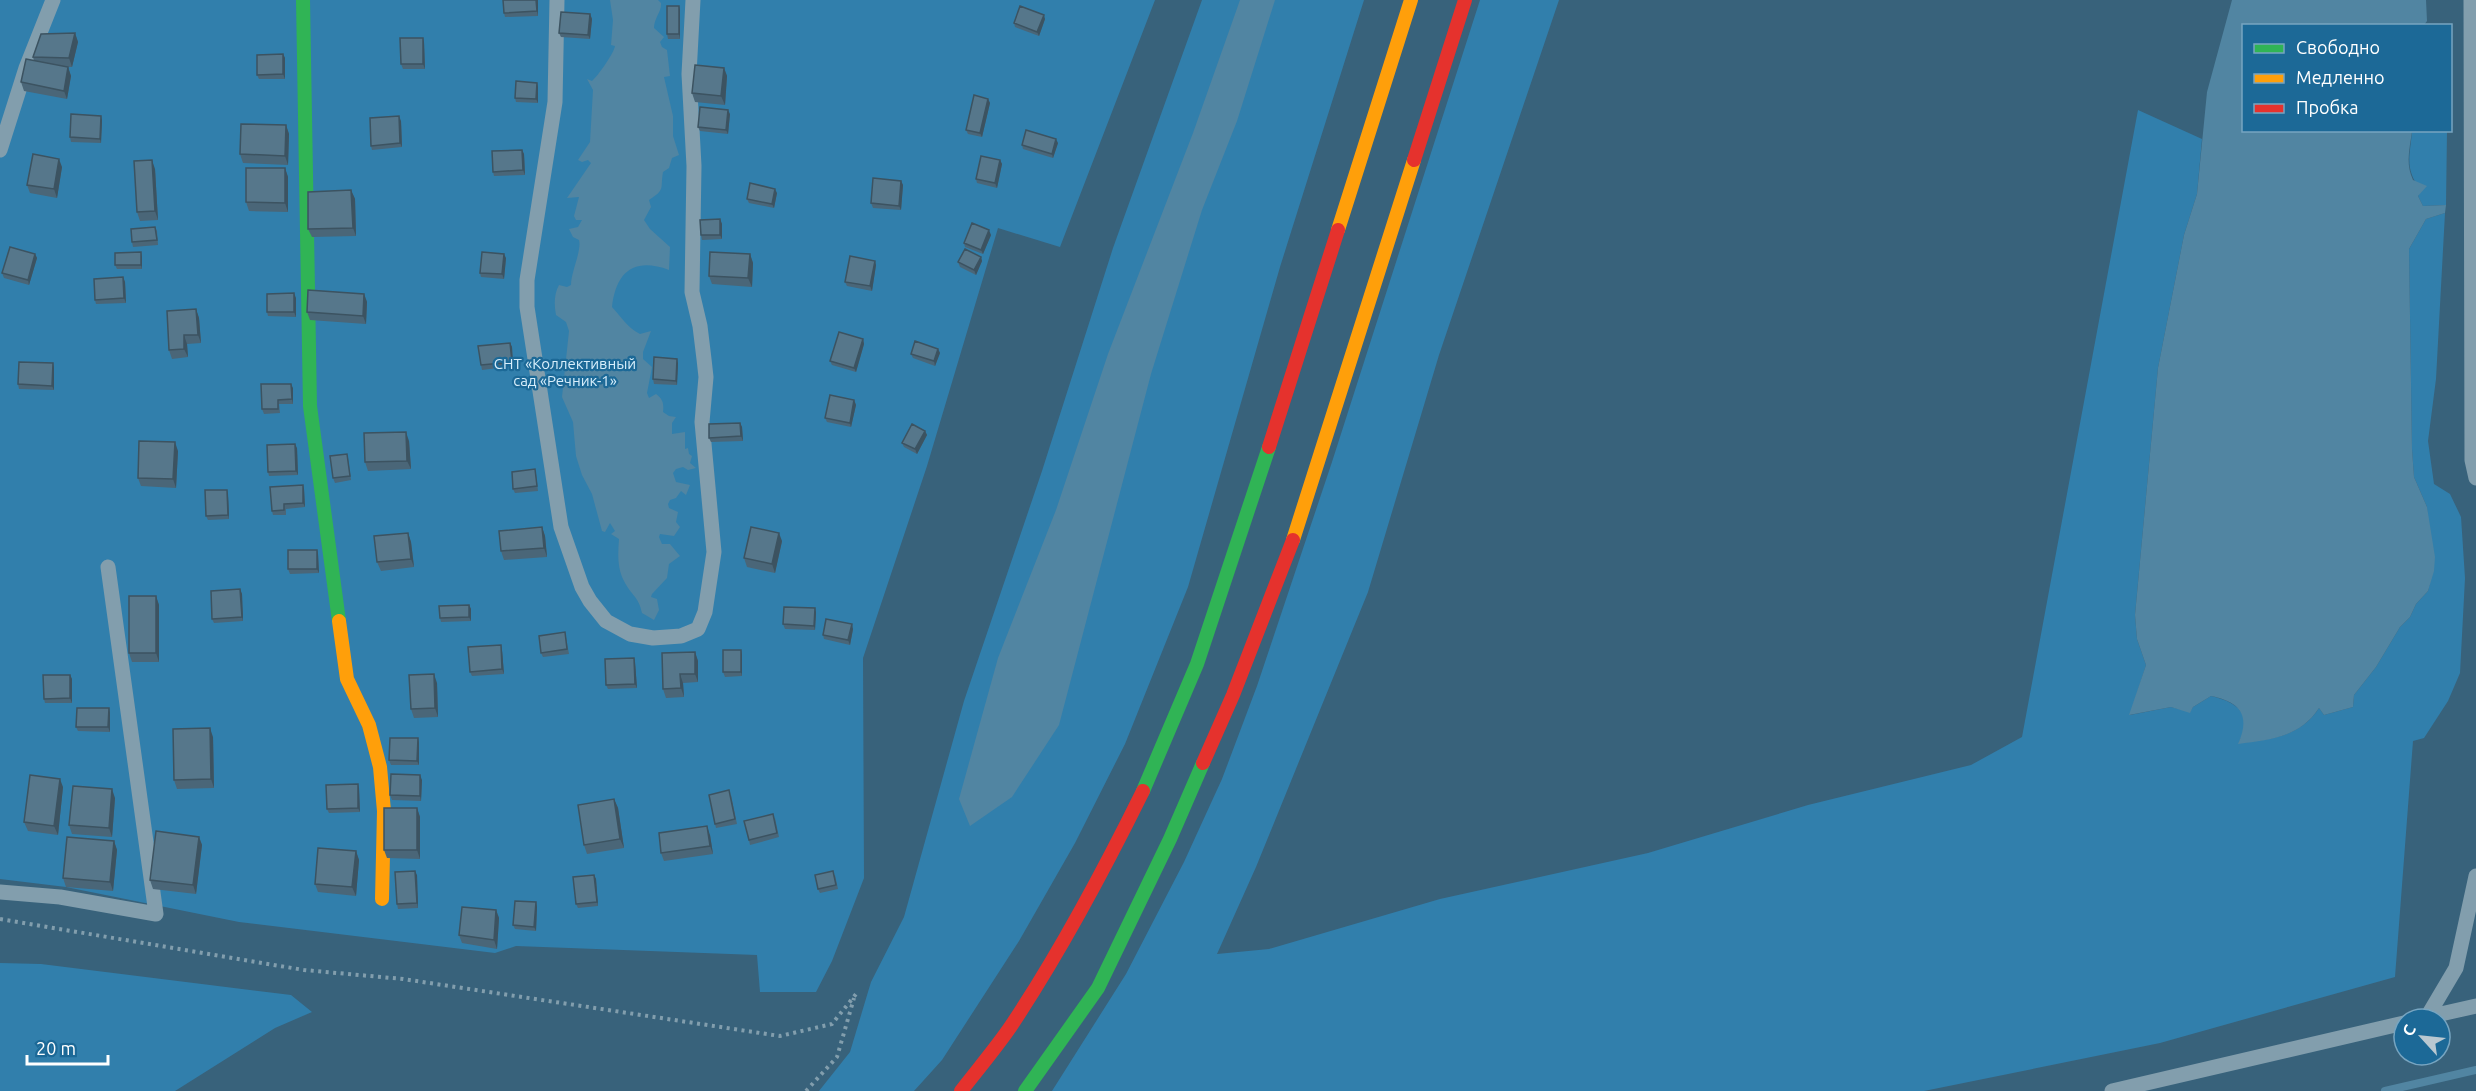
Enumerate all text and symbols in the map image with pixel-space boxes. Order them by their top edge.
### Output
legend [2242,24,2452,132]
text: Свободно [2296,37,2380,57]
text: Медленно [2296,67,2385,87]
text: Пробка [2296,97,2359,117]
park label: СНТ «Коллективный сад «Речник-1» [494,355,636,389]
north arrow [2392,1007,2452,1067]
text: С [2398,1022,2419,1039]
scale bar [27,1028,108,1066]
text: 20 m [36,1038,76,1058]

